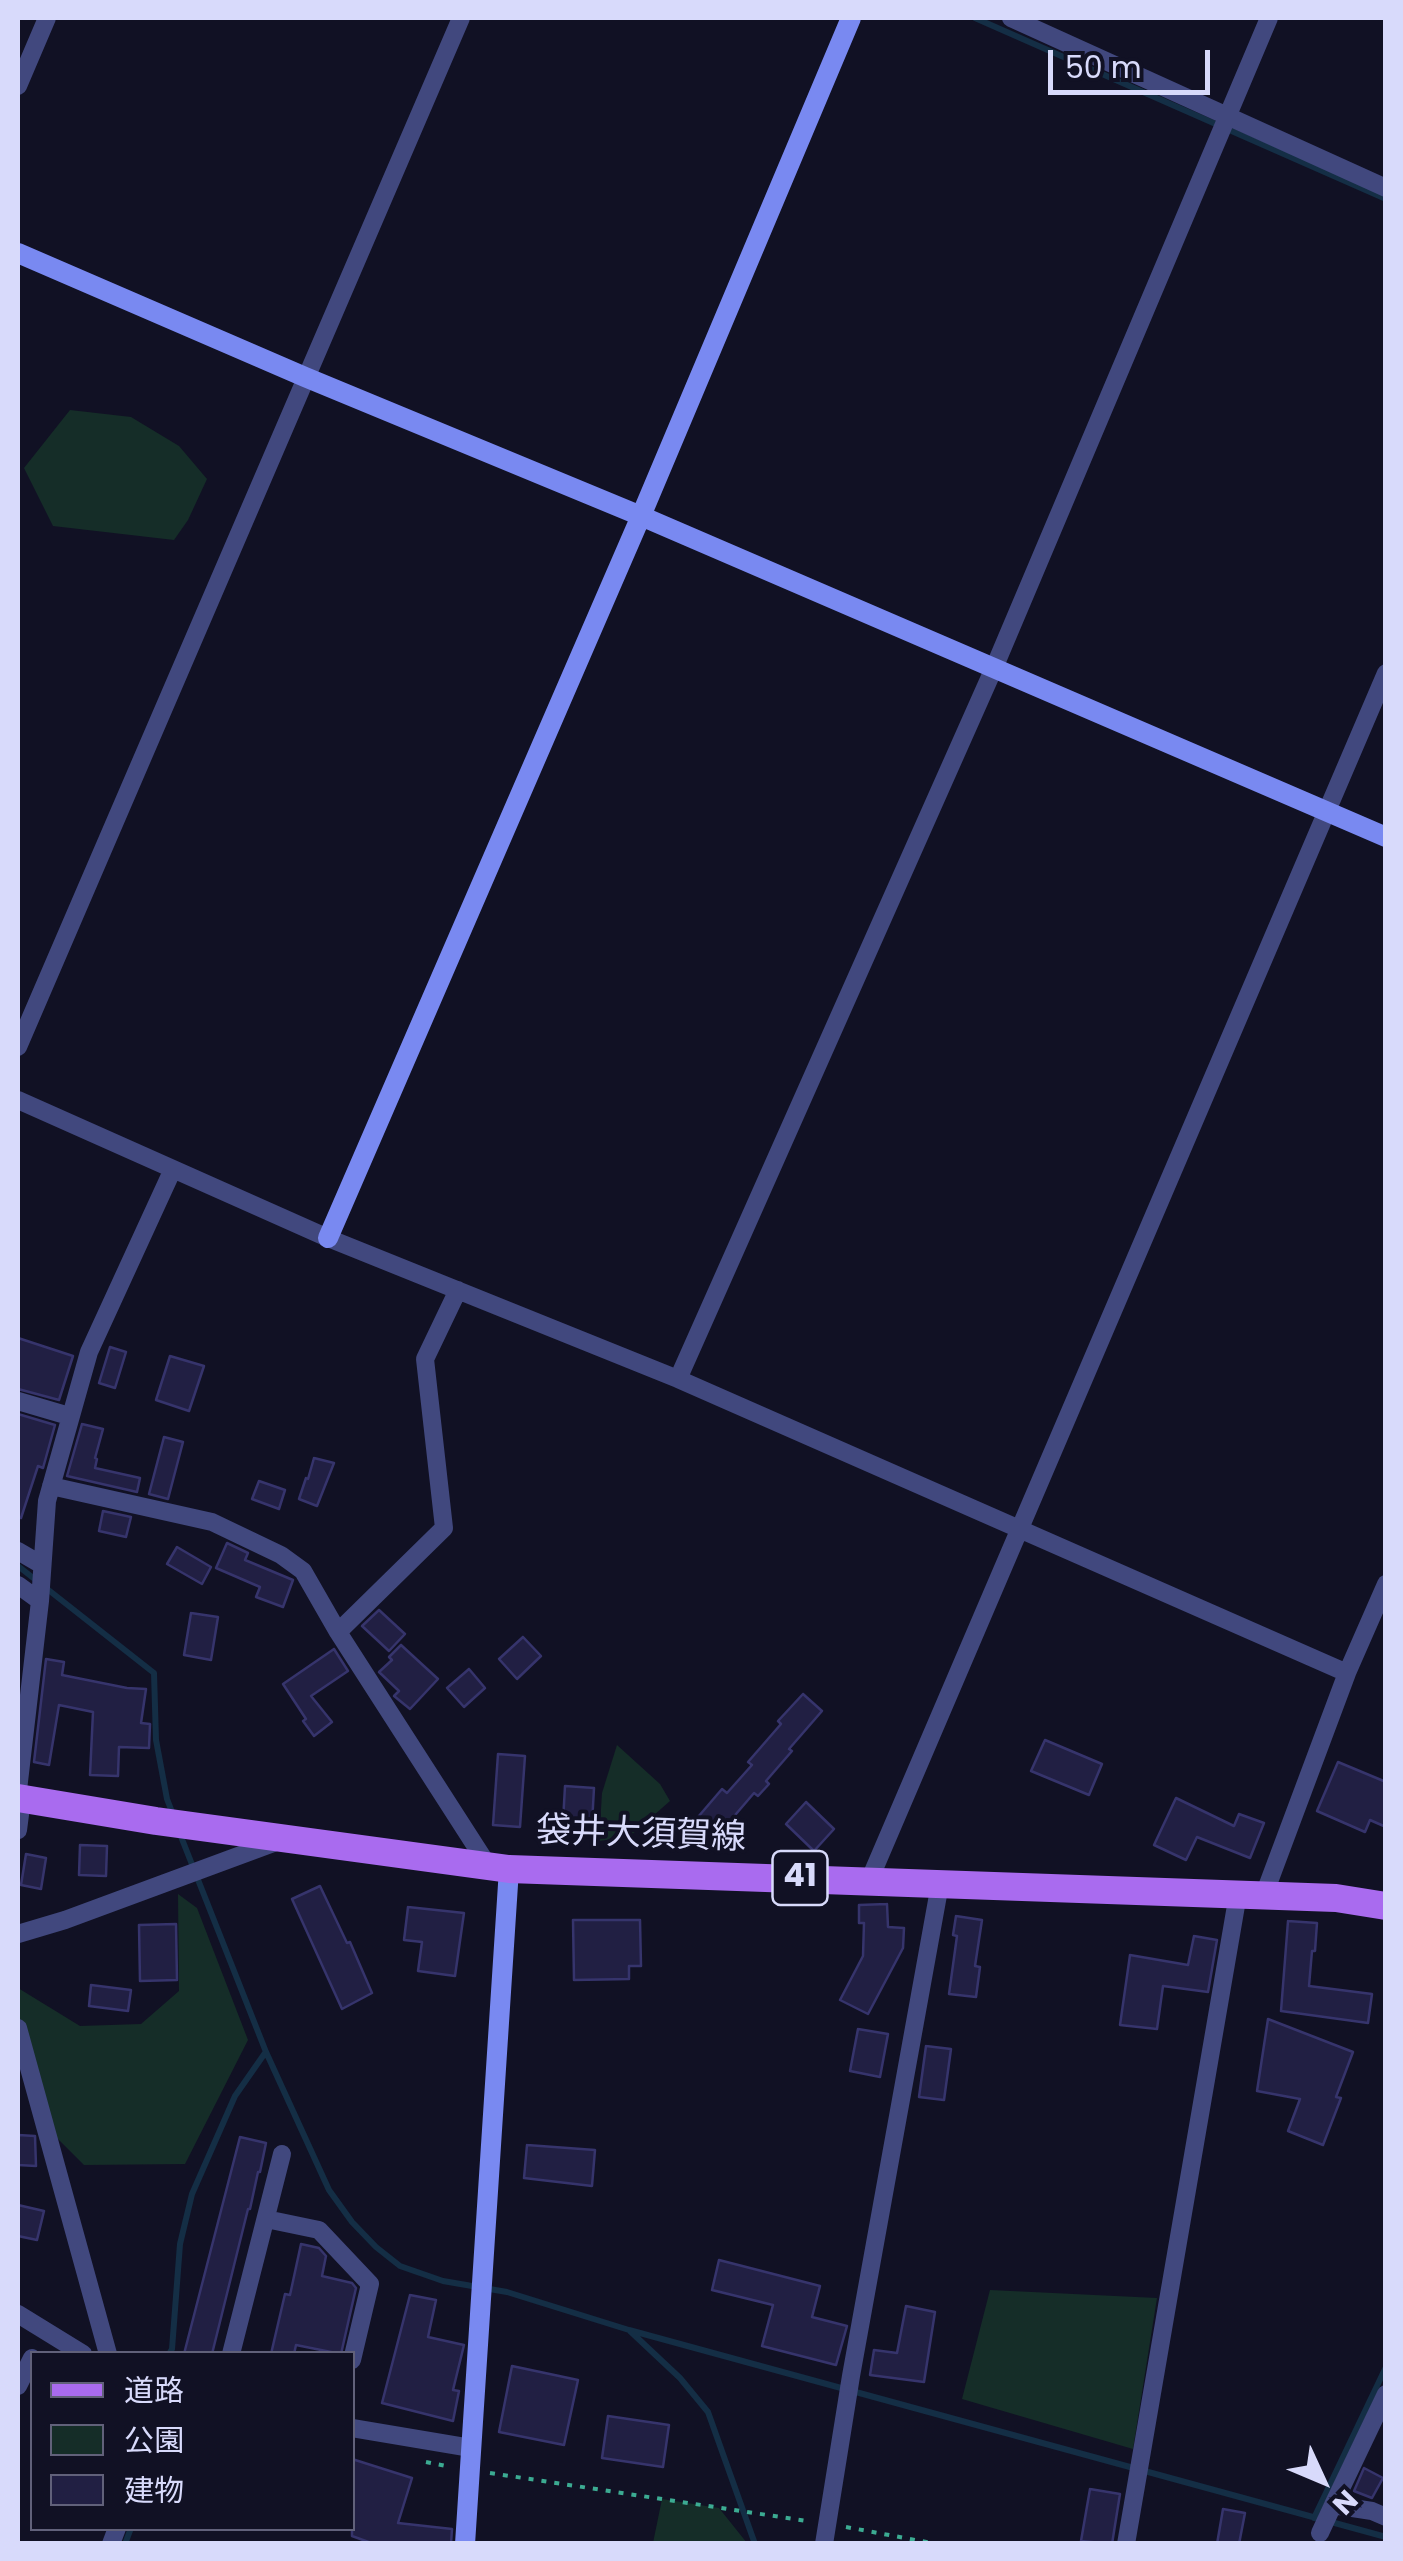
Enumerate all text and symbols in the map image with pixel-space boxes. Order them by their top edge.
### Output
scale bar [1053,30,1216,92]
text: 50 m [1065,46,1142,89]
street label: 袋井大須賀線 [535,1811,747,1861]
road number: 41 [772,1851,828,1905]
legend [30,2351,355,2531]
text: 道路 [124,2369,184,2412]
text: 公園 [124,2419,184,2462]
north arrow [1273,2431,1373,2531]
text: 建物 [124,2469,184,2512]
text: N [1324,2481,1366,2523]

